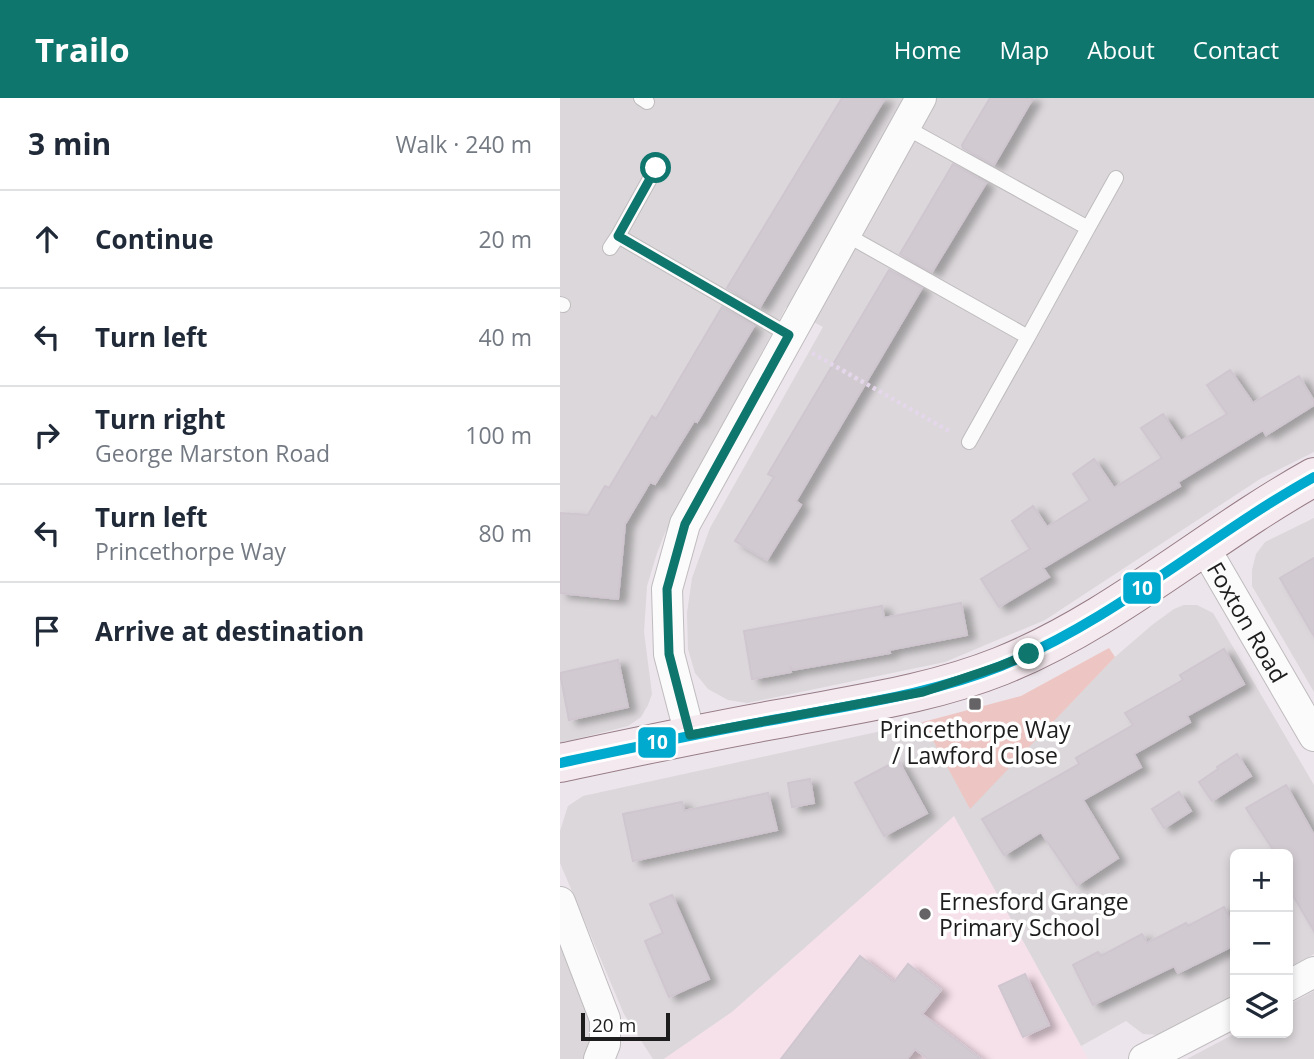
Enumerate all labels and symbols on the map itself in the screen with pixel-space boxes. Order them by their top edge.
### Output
route start [640,152,671,183]
street label: Foxton Road [1200,556,1295,688]
line badge: 10 [1122,571,1162,605]
text: 10 [1131,575,1153,601]
route end [1013,638,1044,669]
marker: Princethorpe Way / Lawford Close [967,696,983,712]
place label: Princethorpe Way / Lawford Close [879,713,1071,771]
line badge: 10 [637,726,677,759]
text: 10 [646,729,668,755]
place label: Ernesford Grange Primary School [939,885,1129,943]
marker: Ernesford Grange Primary School [917,906,933,922]
scale bar [581,1010,670,1042]

